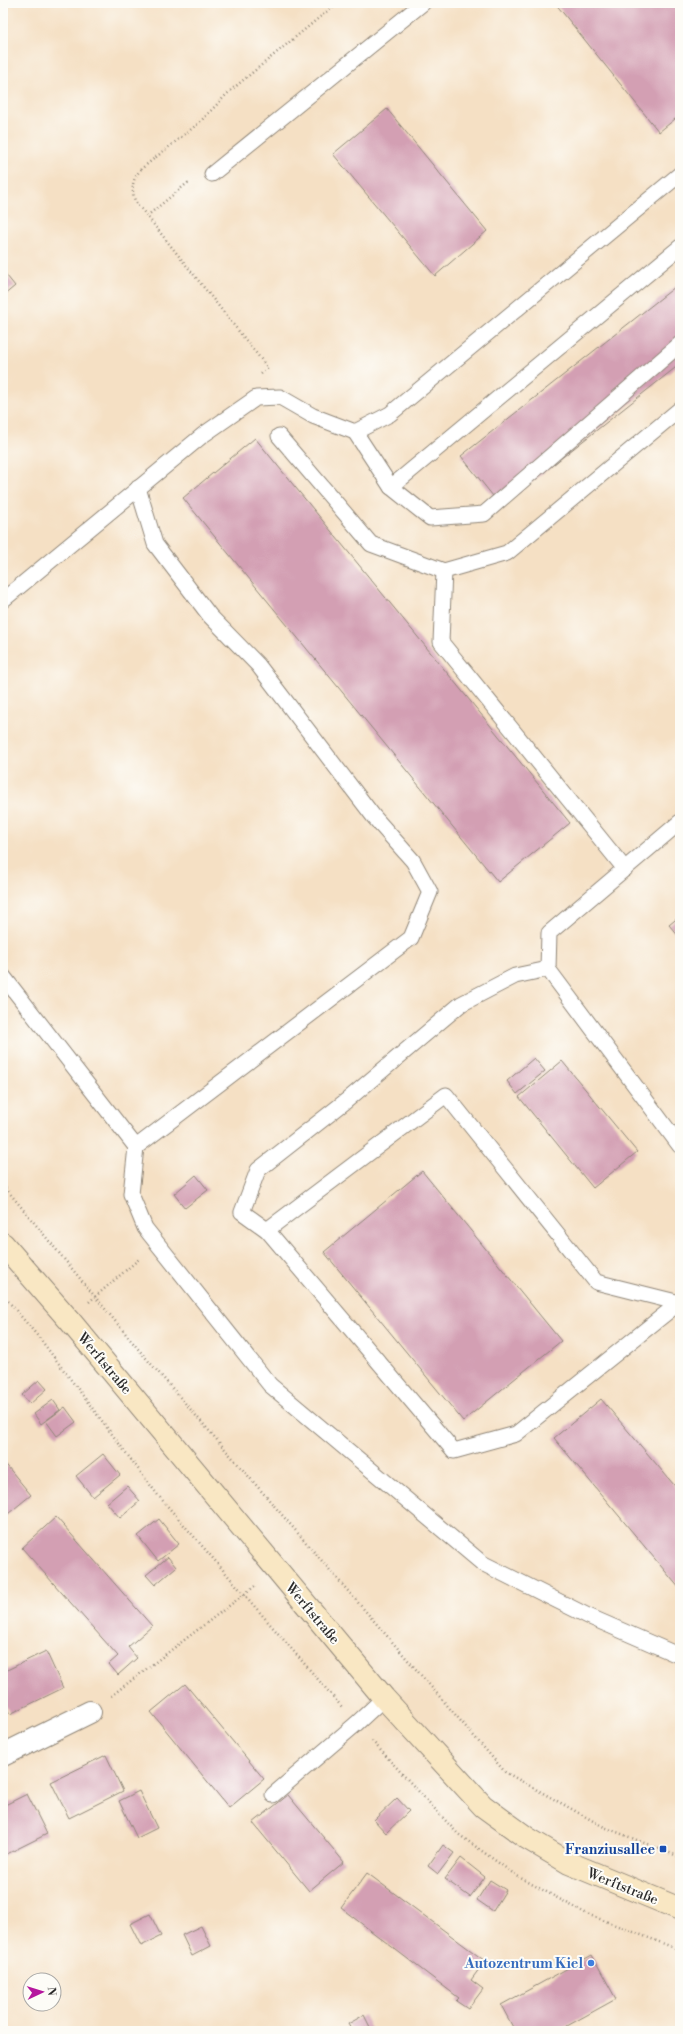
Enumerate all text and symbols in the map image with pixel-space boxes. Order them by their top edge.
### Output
street label: Werftstraße [73,1328,135,1398]
street label: Werftstraße [281,1578,343,1648]
place label: Franziusallee [565,1841,655,1859]
marker: Franziusallee [658,1844,668,1854]
street label: Werftstraße [584,1864,661,1909]
place label: Autozentrum Kiel [463,1955,583,1973]
marker: Autozentrum Kiel [586,1958,596,1968]
north arrow [22,1972,62,2012]
text: N [44,1987,58,1996]

